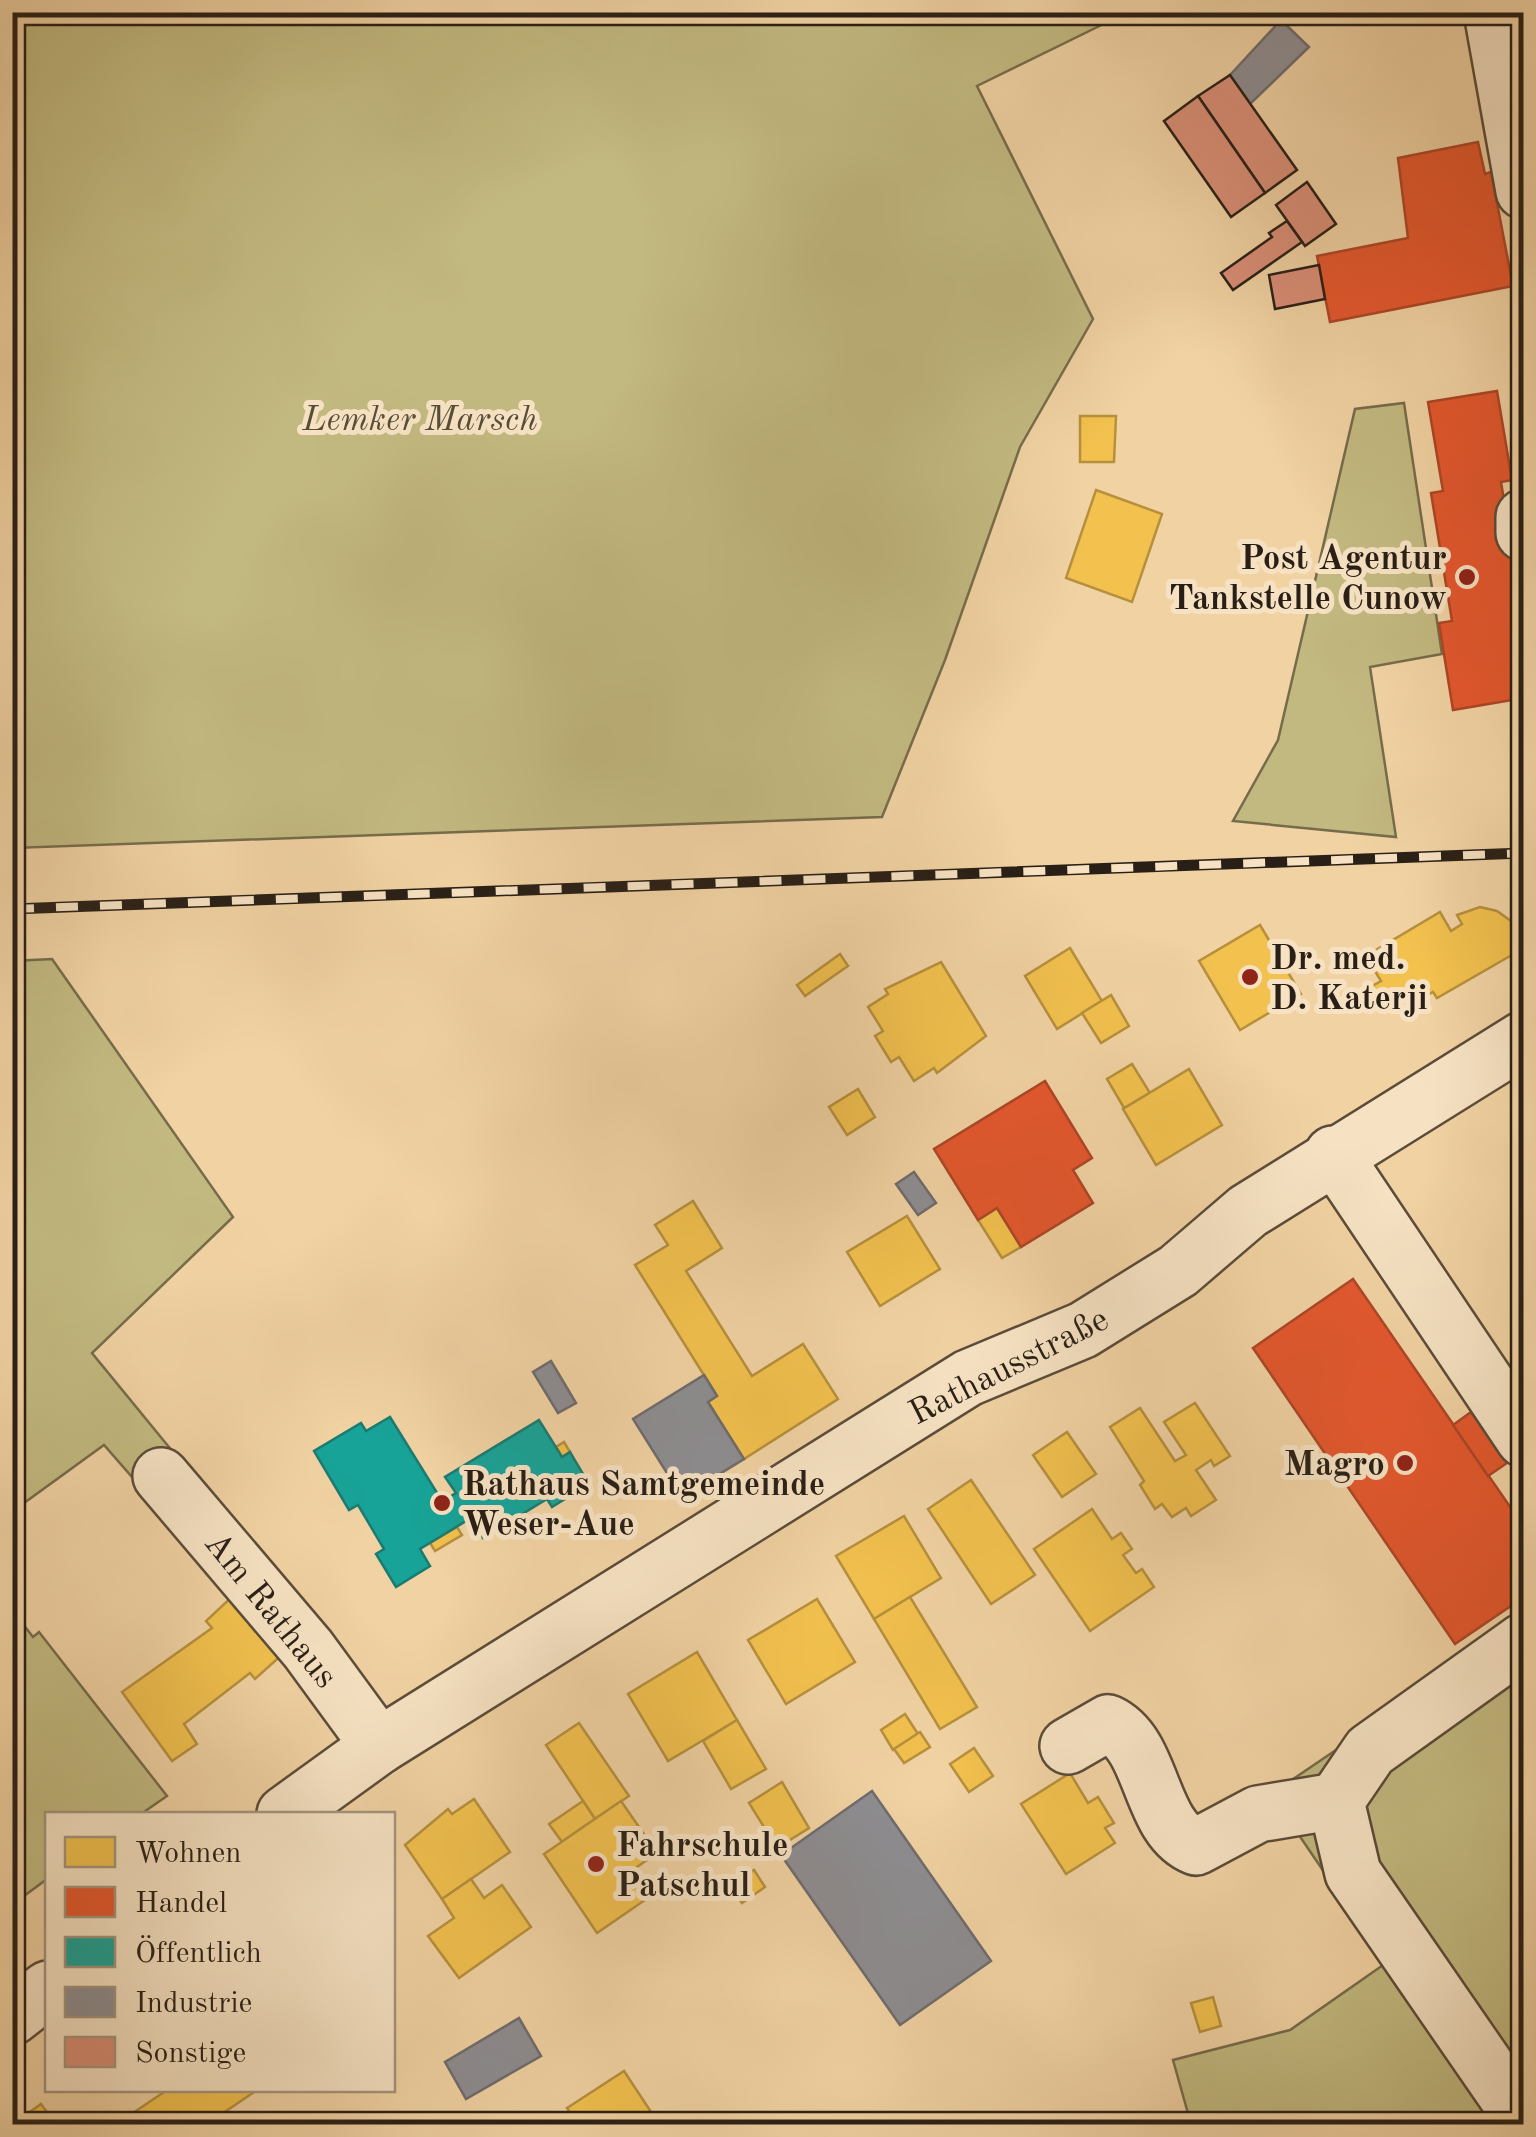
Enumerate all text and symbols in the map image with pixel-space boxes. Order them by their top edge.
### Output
park label: Lemker Marsch [301,403,538,438]
place label: Post Agentur Tankstelle Cunow [1169,542,1447,617]
marker: Post Agentur Tankstelle Cunow [1456,566,1478,588]
place label: Dr. med. D. Katerji [1270,942,1428,1017]
marker: Dr. med. D. Katerji [1239,966,1261,988]
street label: Rathausstraße [904,1302,1114,1432]
place label: Magro [1284,1448,1385,1483]
marker: Magro [1394,1452,1416,1474]
place label: Rathaus Samtgemeinde Weser-Aue [462,1468,825,1543]
marker: Rathaus Samtgemeinde Weser-Aue [431,1492,453,1514]
street label: Am Rathaus [197,1526,343,1695]
legend [45,1812,395,2092]
place label: Fahrschule Patschul [616,1829,788,1904]
text: Wohnen [135,1839,242,1869]
marker: Fahrschule Patschul [585,1853,607,1875]
text: Handel [135,1889,227,1919]
text: Öffentlich [135,1935,262,1969]
text: Industrie [135,1989,252,2019]
text: Sonstige [135,2039,246,2069]

